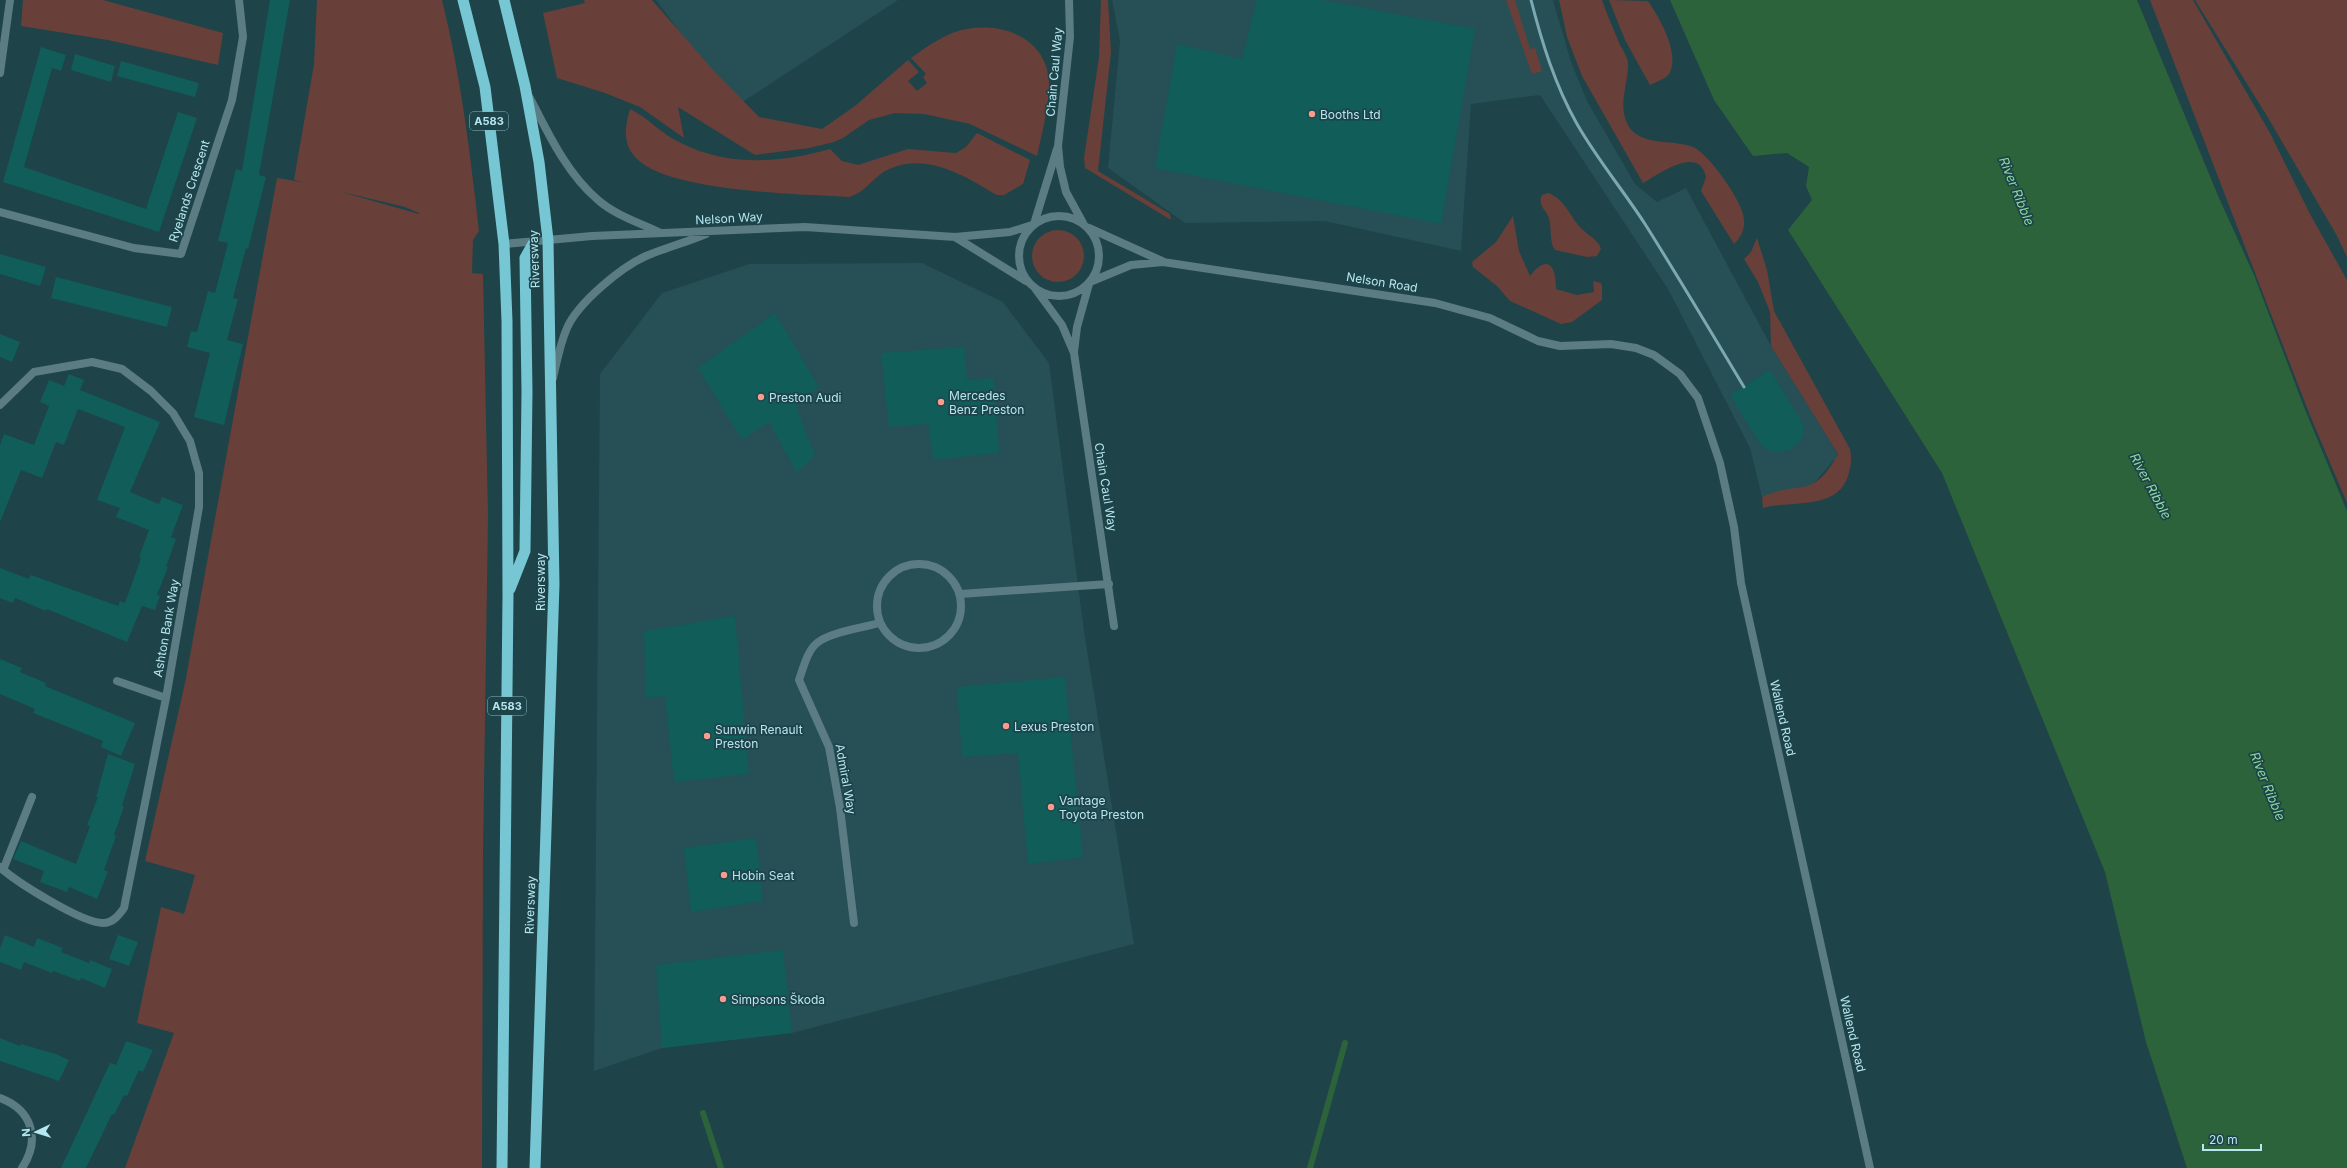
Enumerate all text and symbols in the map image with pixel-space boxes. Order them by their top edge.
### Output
street label: Chain Caul Way [1043,27,1065,117]
place label: Booths Ltd [1320,107,1381,122]
marker: Booths Ltd [1307,109,1317,119]
road number: A583 [470,112,508,130]
street label: Ryelands Crescent [165,138,213,244]
water label: River Ribble [1996,154,2038,228]
street label: Nelson Way [695,209,763,227]
street label: Riversway [525,229,543,288]
street label: Nelson Road [1345,269,1419,295]
place label: Mercedes Benz Preston [949,388,1024,417]
place label: Preston Audi [769,390,842,405]
marker: Preston Audi [756,392,766,402]
marker: Mercedes Benz Preston [936,397,946,407]
street label: Chain Caul Way [1092,442,1120,533]
water label: River Ribble [2127,450,2175,522]
street label: Riversway [533,553,548,611]
street label: Ashton Bank Way [150,578,182,678]
street label: Wallend Road [1767,679,1799,757]
road number: A583 [488,697,526,715]
place label: Lexus Preston [1014,719,1094,734]
marker: Lexus Preston [1001,721,1011,731]
place label: Sunwin Renault Preston [715,722,803,751]
marker: Sunwin Renault Preston [702,731,712,741]
street label: Admiral Way [832,743,860,816]
water label: River Ribble [2247,749,2289,823]
place label: Vantage Toyota Preston [1059,793,1144,822]
marker: Vantage Toyota Preston [1046,802,1056,812]
place label: Hobin Seat [732,868,794,883]
marker: Hobin Seat [719,870,729,880]
street label: Riversway [521,875,539,934]
place label: Simpsons Škoda [731,992,825,1007]
marker: Simpsons Škoda [718,994,728,1004]
street label: Wallend Road [1837,995,1869,1073]
north arrow [16,1112,56,1152]
scale bar [2203,1126,2261,1152]
text: N [19,1128,33,1137]
text: 20 m [2209,1132,2238,1147]

